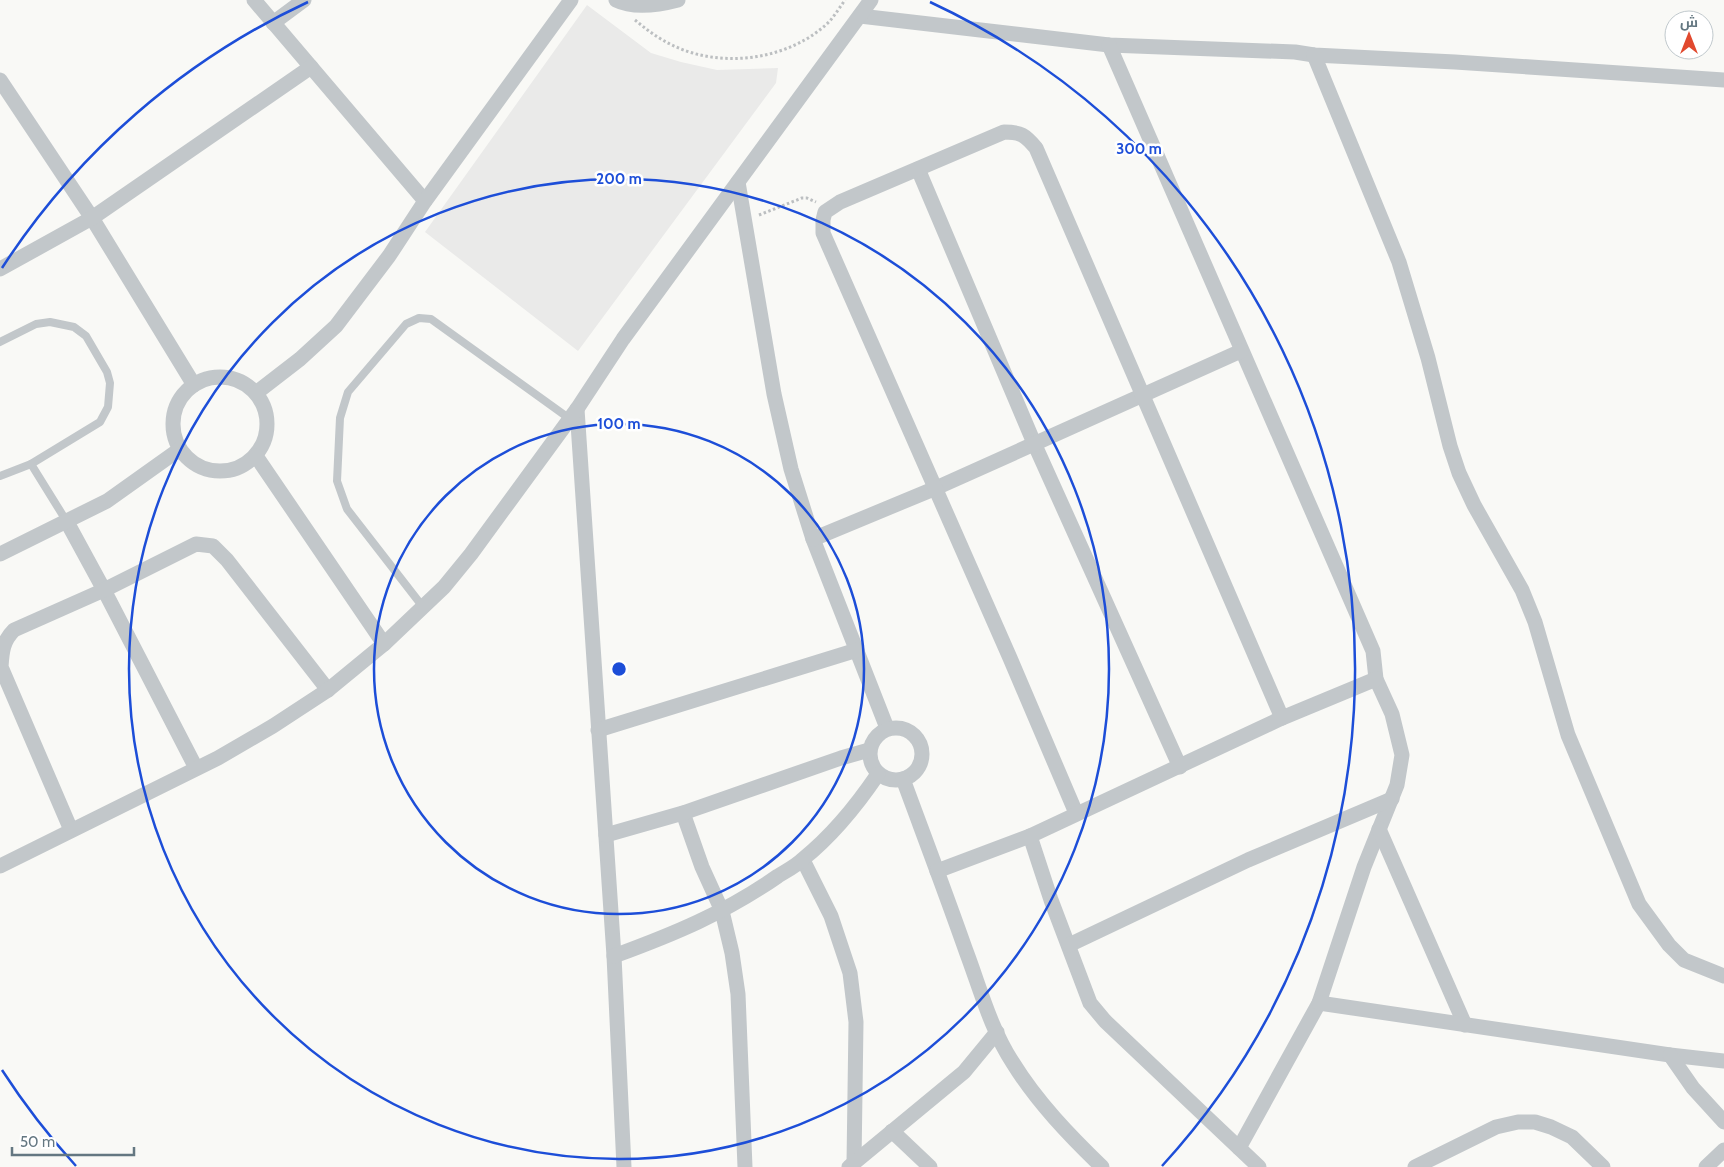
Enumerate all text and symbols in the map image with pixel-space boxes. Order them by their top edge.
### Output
north arrow [1664,10,1714,60]
text: ش [1680,13,1698,31]
text: 300 m [1116,140,1162,158]
text: 200 m [596,170,642,188]
text: 100 m [597,415,641,433]
centre of rings [610,660,628,678]
scale bar [12,1124,135,1156]
text: 50 m [20,1133,55,1151]

